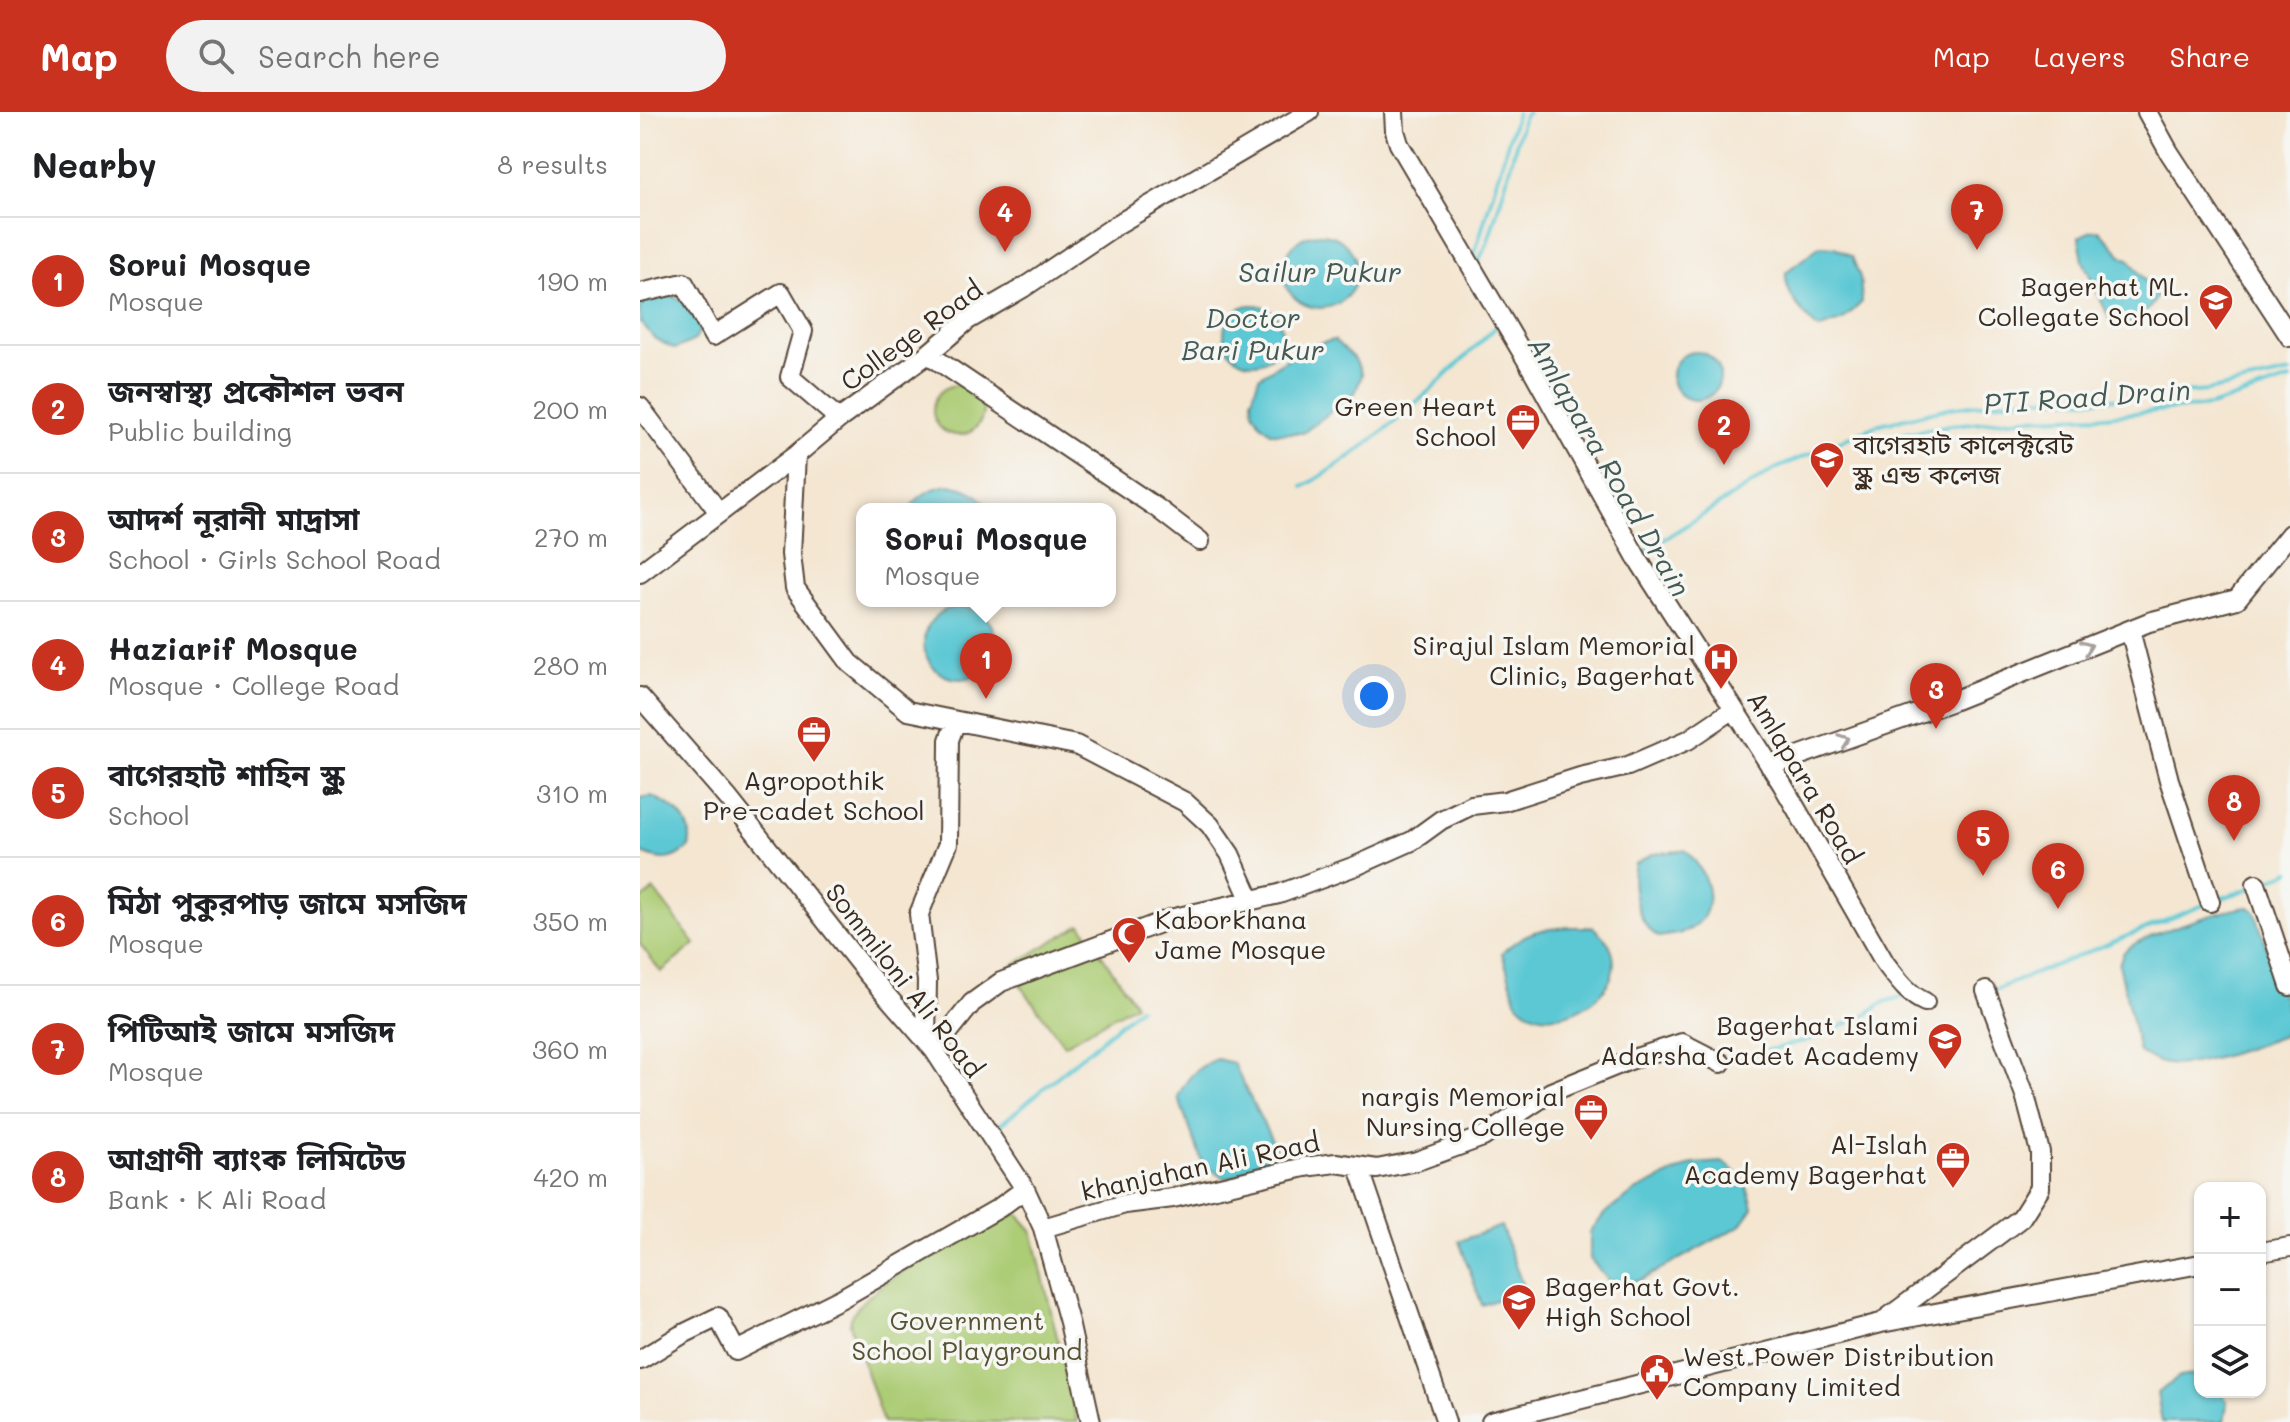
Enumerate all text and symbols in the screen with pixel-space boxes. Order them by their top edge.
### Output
search box [166,20,726,92]
text: Map [40,31,118,81]
icon: search [194,34,238,78]
text: Search here [258,36,441,76]
text: Map [1933,38,1990,74]
text: Layers [2034,38,2126,74]
text: Share [2170,38,2250,74]
text: Nearby [32,142,157,187]
text: 8 results [497,147,608,181]
pin: 7 [1951,184,2003,250]
pin: 4 [979,186,1031,252]
text: Sorui Mosque [108,244,311,284]
water label: Sailur Pukur [1238,253,1402,289]
text: 1 [52,264,64,298]
text: 190 m [536,264,608,298]
place label: Bagerhat ML. Collegate School [1978,269,2190,333]
street label: College Road [833,272,989,398]
school or university icon: Bagerhat ML. Collegate School [2197,282,2235,332]
text: Mosque [108,284,204,318]
water label: Doctor Bari Pukur [1181,299,1325,367]
water label: Amlapara Road Drain [1521,329,1699,603]
text: জনস্বাস্থ্য প্রকৌশল ভবন [108,370,404,410]
water label: PTI Road Drain [1982,371,2192,421]
place label: Green Heart School [1334,389,1497,453]
text: 2 [51,392,65,426]
text: 200 m [532,392,608,426]
pin: 2 [1698,399,1750,465]
office icon: Green Heart School [1504,402,1542,452]
text: Public building [108,414,292,448]
place label: বাগেরহাট কালেক্টরেট স্কুল এন্ড কলেজ [1852,427,2074,491]
school or university icon: বাগেরহাট কালেক্টরেট স্কুল এন্ড কলেজ [1808,440,1846,490]
text: আদর্শ নূরানী মাদ্রাসা [108,498,360,538]
popup [856,503,1116,607]
text: Sorui Mosque [885,518,1087,558]
text: 3 [50,520,66,554]
text: 270 m [534,520,608,554]
text: School · Girls School Road [108,542,441,576]
text: Mosque [885,558,980,592]
text: Haziarif Mosque [108,628,358,668]
place label: Sirajul Islam Memorial Clinic, Bagerhat [1413,628,1695,692]
pin: 1 [960,633,1012,699]
one-way arrow [2079,640,2093,657]
hospital icon: Sirajul Islam Memorial Clinic, Bagerhat [1702,641,1740,691]
text: 4 [50,648,66,682]
text: 280 m [533,648,608,682]
pin: 3 [1910,663,1962,729]
text: Mosque · College Road [108,668,399,702]
your location [1354,676,1394,716]
street label: Amlapara Road [1740,684,1870,870]
office icon: Agropothik Pre-cadet School [795,714,833,764]
one-way arrow [1836,733,1850,750]
text: বাগেরহাট শাহিন স্কুল [108,754,345,794]
place label: Agropothik Pre-cadet School [703,763,925,827]
pin: 8 [2208,775,2260,841]
text: 5 [50,776,66,810]
text: 310 m [536,776,608,810]
text: School [108,798,190,832]
pin: 5 [1957,810,2009,876]
pin: 6 [2032,843,2084,909]
street label: Sommiloni Ali Road [818,876,992,1084]
text: মিঠা পুকুরপাড় জামে মসজিদ [108,882,467,922]
place label: Kaborkhana Jame Mosque [1155,902,1326,966]
text: 6 [50,904,66,938]
text: 350 m [533,904,608,938]
mosque icon: Kaborkhana Jame Mosque [1110,915,1148,965]
text: Mosque [108,926,204,960]
place label: Bagerhat Islami Adarsha Cadet Academy [1600,1008,1919,1072]
text: পিটিআই জামে মসজিদ [108,1010,395,1050]
school or university icon: Bagerhat Islami Adarsha Cadet Academy [1926,1021,1964,1071]
text: 7 [51,1032,65,1066]
text: 360 m [532,1032,608,1066]
text: Mosque [108,1054,204,1088]
place label: nargis Memorial Nursing College [1361,1079,1565,1143]
office icon: nargis Memorial Nursing College [1572,1092,1610,1142]
street label: khanjahan Ali Road [1078,1124,1322,1208]
place label: Al-Islah Academy Bagerhat [1683,1127,1927,1191]
text: আগ্রাণী ব্যাংক লিমিটেড [108,1138,406,1178]
office icon: Al-Islah Academy Bagerhat [1934,1140,1972,1190]
text: 8 [50,1160,66,1194]
text: 420 m [533,1160,608,1194]
text: Bank · K Ali Road [108,1182,326,1216]
map controls [2194,1182,2266,1398]
button: + [2194,1182,2266,1254]
button: − [2194,1254,2266,1326]
place label: Bagerhat Govt. High School [1545,1269,1740,1333]
school or university icon: Bagerhat Govt. High School [1500,1282,1538,1332]
park label: Government School Playground [851,1303,1083,1367]
button: layers [2194,1326,2266,1398]
place label: West Power Distribution Company Limited [1683,1339,1994,1403]
public building icon: West Power Distribution Company Limited [1638,1352,1676,1402]

